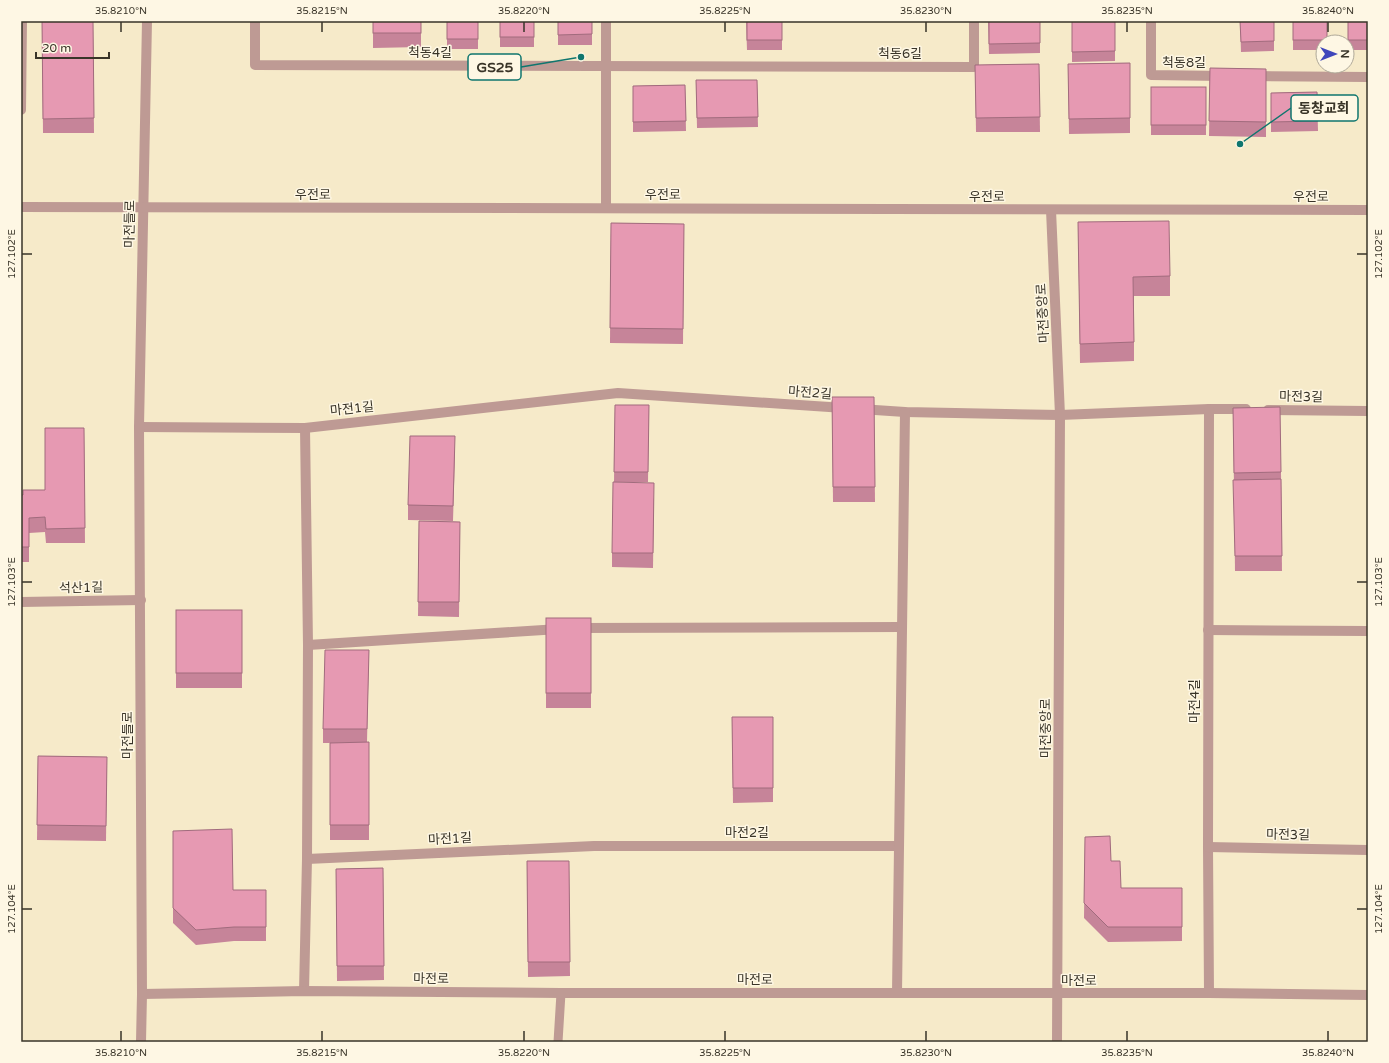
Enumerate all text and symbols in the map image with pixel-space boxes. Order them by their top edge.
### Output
text: 35.8210°N [95,5,147,17]
text: 35.8215°N [296,5,348,17]
text: 35.8220°N [498,5,550,17]
text: 35.8225°N [699,5,751,17]
text: 35.8230°N [900,5,952,17]
text: 35.8235°N [1101,5,1153,17]
text: 35.8240°N [1302,5,1354,17]
scale bar [36,34,109,60]
north arrow [1315,34,1355,74]
text: 20 m [42,41,71,55]
street label: 척동4길 [408,45,452,61]
street label: 척동6길 [878,46,922,62]
text: N [1338,50,1351,58]
callout: GS25 [468,54,521,80]
street label: 척동8길 [1162,55,1206,71]
text: GS25 [477,59,514,76]
callout: 동창교회 [1291,95,1358,121]
text: 동창교회 [1298,100,1350,117]
street label: 우전로 [295,187,331,203]
street label: 우전로 [645,187,681,203]
street label: 우전로 [969,189,1005,205]
street label: 우전로 [1293,189,1329,205]
street label: 마전들로 [122,200,138,248]
text: 127.102°E [6,229,18,279]
text: 127.102°E [1373,229,1385,279]
street label: 마전중앙로 [1033,283,1053,343]
street label: 마전2길 [787,383,833,403]
street label: 마전3길 [1279,389,1323,405]
street label: 마전1길 [329,399,375,419]
text: 127.103°E [6,557,18,607]
text: 127.103°E [1373,557,1385,607]
street label: 석산1길 [59,580,103,596]
street label: 마전4길 [1187,679,1203,723]
street label: 마전중앙로 [1038,698,1054,758]
street label: 마전들로 [120,711,136,759]
street label: 마전2길 [725,825,769,841]
street label: 마전3길 [1266,827,1310,843]
street label: 마전1길 [428,830,472,848]
text: 127.104°E [6,884,18,934]
text: 127.104°E [1373,884,1385,934]
street label: 마전로 [413,971,449,987]
street label: 마전로 [737,972,773,988]
street label: 마전로 [1061,973,1097,989]
text: 35.8210°N [95,1047,147,1059]
text: 35.8215°N [296,1047,348,1059]
text: 35.8220°N [498,1047,550,1059]
text: 35.8225°N [699,1047,751,1059]
text: 35.8230°N [900,1047,952,1059]
text: 35.8235°N [1101,1047,1153,1059]
text: 35.8240°N [1302,1047,1354,1059]

